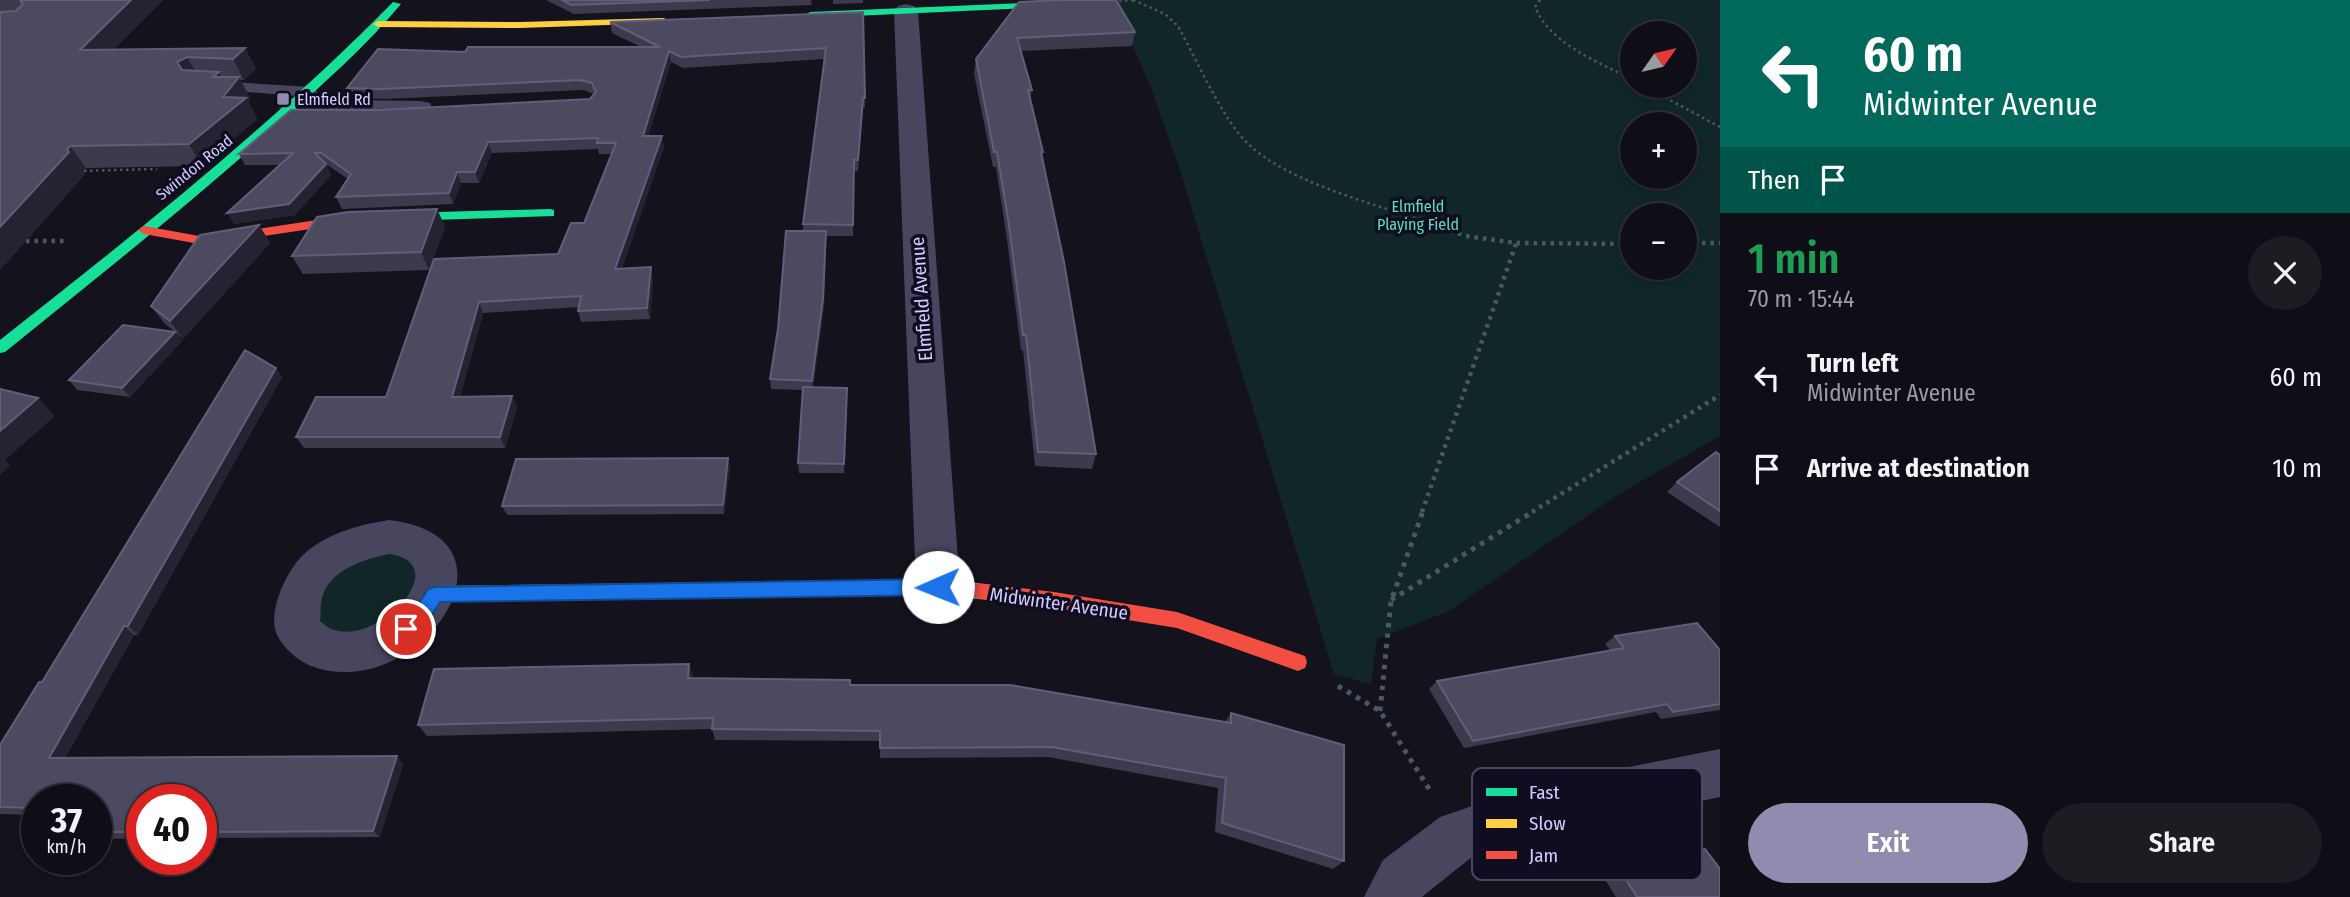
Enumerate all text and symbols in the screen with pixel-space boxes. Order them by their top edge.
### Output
north arrow [1620,21,1698,98]
map controls [1620,21,1697,280]
text: 60 m [1863,25,1963,84]
icon: left [1748,28,1839,119]
text: Midwinter Avenue [1863,85,2098,123]
place label: Elmfield Rd [297,90,371,109]
marker: Elmfield Rd [275,91,291,107]
button: + [1620,112,1697,189]
street label: Swindon Road [152,131,237,204]
icon: arrive [1814,161,1852,199]
text: Then [1748,165,1800,196]
park label: Elmfield Playing Field [1377,197,1459,234]
button: − [1620,203,1697,280]
text: 1 min [1748,234,1839,284]
street label: Elmfield Avenue [906,236,937,362]
button: close [2248,236,2322,310]
text: 70 m · 15:44 [1748,285,1854,313]
text: Turn left [1807,348,1899,379]
icon: left [1748,359,1786,397]
text: 60 m [2269,362,2322,393]
text: Midwinter Avenue [1807,379,1976,407]
icon: arrive [1748,450,1786,488]
text: Arrive at destination [1807,453,2030,484]
text: 10 m [2272,453,2322,484]
position arrow [901,550,975,624]
street label: Midwinter Avenue [988,582,1129,625]
pin [376,599,436,659]
icon: arrive [387,610,425,648]
legend [1472,768,1702,880]
text: Fast [1529,781,1560,804]
speed limit sign: 40 [126,784,217,875]
text: 37 [51,799,82,841]
button: Exit [1748,803,2028,883]
button: Share [2042,803,2322,883]
text: Slow [1529,812,1566,835]
text: km/h [46,836,87,858]
text: Jam [1529,844,1558,867]

